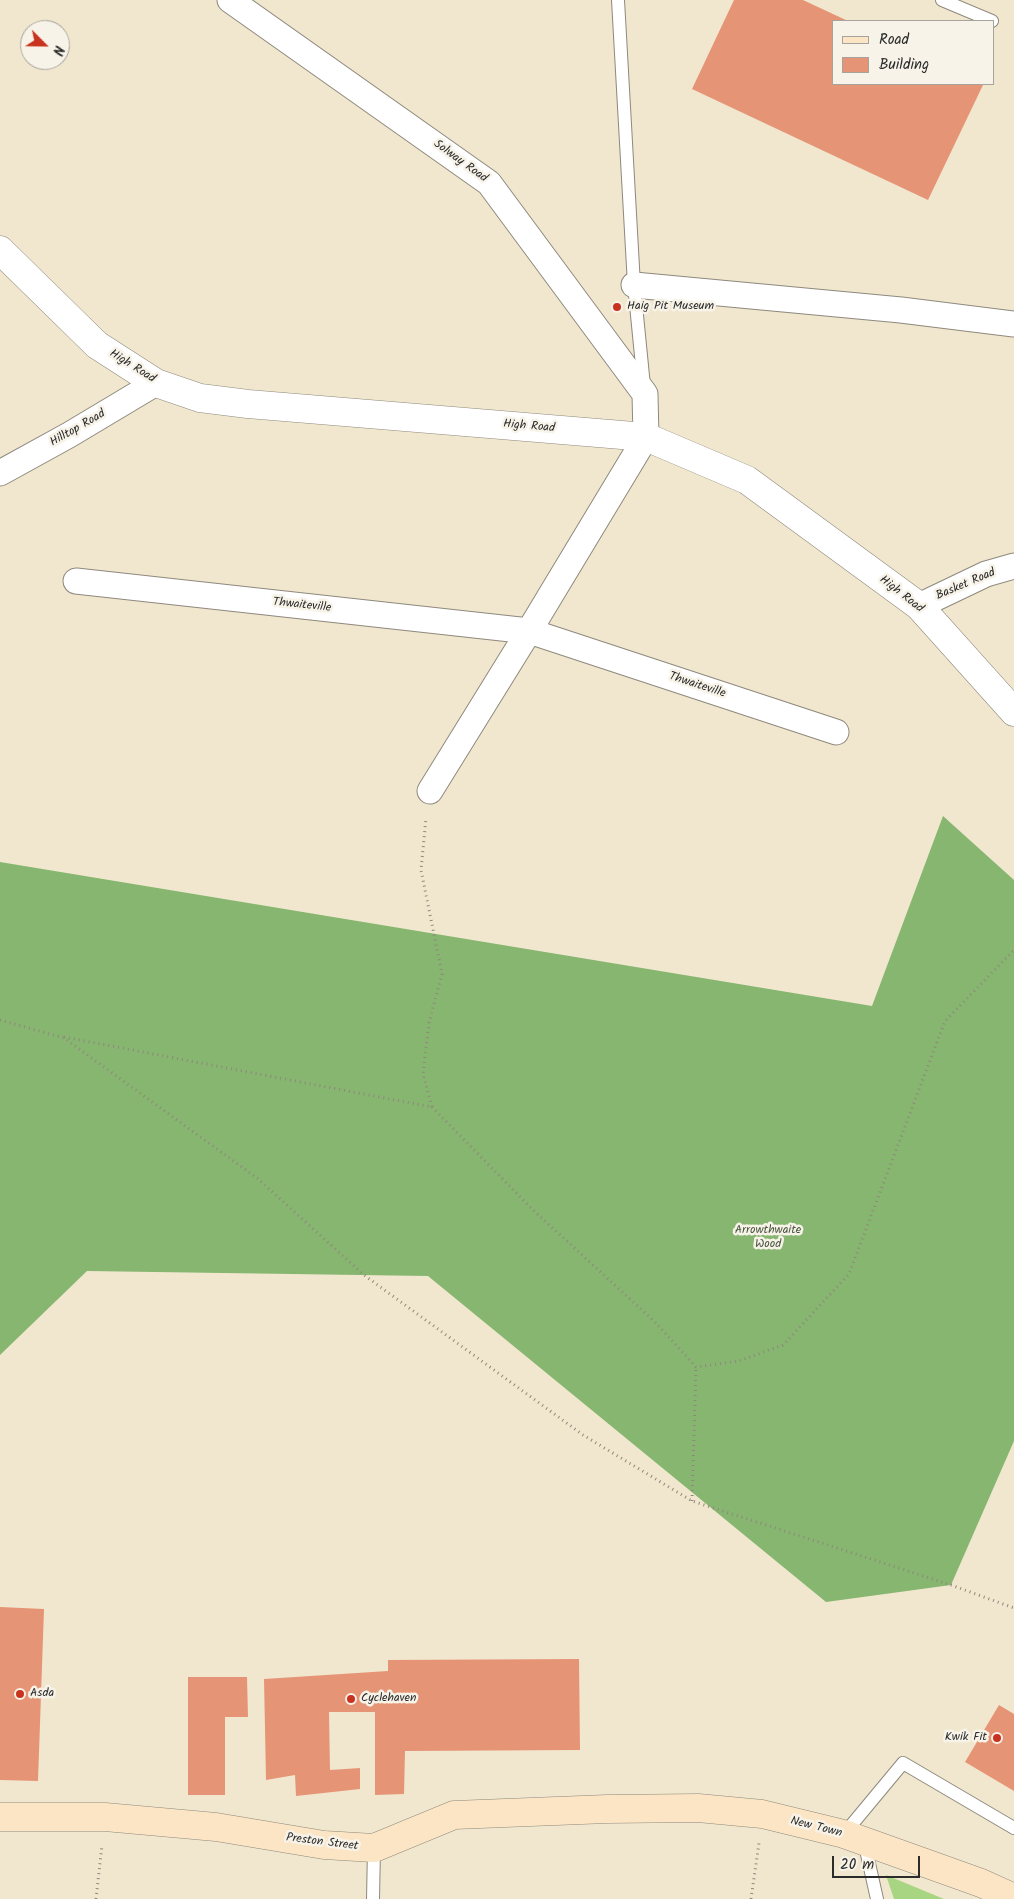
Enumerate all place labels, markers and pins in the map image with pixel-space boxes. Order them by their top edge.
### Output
place label: Haig Pit Museum [627,300,714,314]
marker: Haig Pit Museum [611,301,623,313]
place label: Asda [30,1687,54,1701]
marker: Asda [14,1688,26,1700]
place label: Cyclehaven [361,1692,416,1706]
marker: Cyclehaven [345,1693,357,1705]
place label: Kwik Fit [945,1731,987,1745]
marker: Kwik Fit [991,1732,1003,1744]

